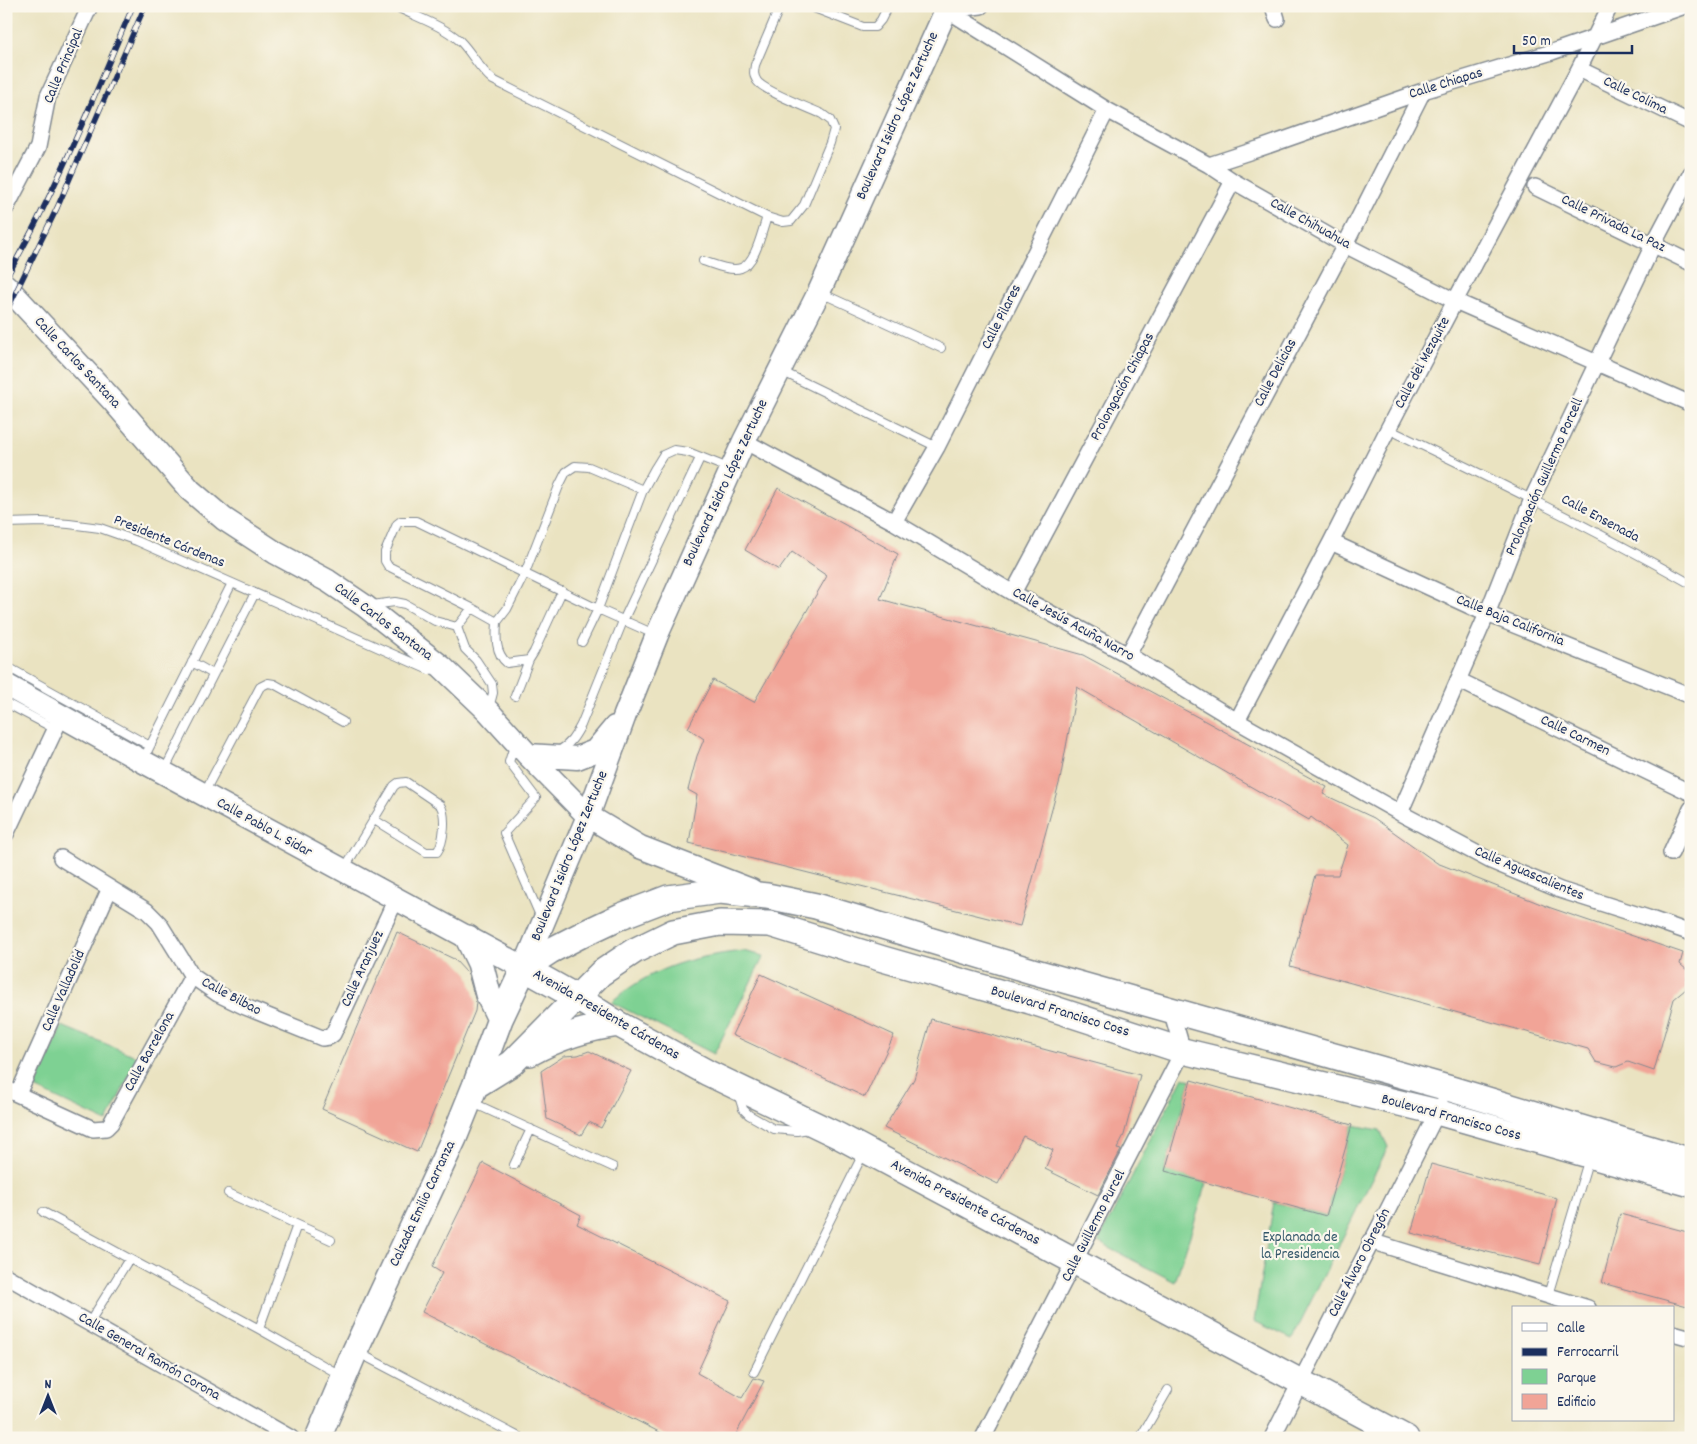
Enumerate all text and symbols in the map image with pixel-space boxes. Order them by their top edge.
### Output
scale bar [1514,22,1632,54]
street label: Calle Principal [38,25,90,107]
street label: Boulevard Isidro López Zertuche [851,28,945,204]
text: 50 m [1522,31,1551,53]
street label: Calle Chiapas [1406,62,1486,106]
street label: Calle Colima [1599,71,1672,122]
street label: Calle Privada La Paz [1557,189,1669,259]
street label: Calle Chihuahua [1266,193,1355,256]
street label: Calle Pilares [976,281,1028,353]
street label: Calle Carlos Santana [28,312,126,415]
street label: Calle del Mezquite [1389,313,1457,413]
street label: Prolongación Chiapas [1085,329,1161,445]
street label: Calle Delicias [1249,335,1303,411]
street label: Prolongación Guillermo Porcell [1500,394,1590,560]
street label: Boulevard Isidro López Zertuche [678,396,775,570]
street label: Calle Ensenada [1557,489,1644,549]
street label: Presidente Cárdenas [110,510,228,574]
street label: Calle Carlos Santana [329,577,438,667]
street label: Calle Jesús Acuña Narro [1008,582,1138,668]
street label: Calle Baja California [1452,589,1568,653]
street label: Calle Carmen [1536,710,1614,762]
street label: Boulevard Isidro López Zertuche [526,767,614,944]
street label: Calle Pablo L. Sidar [212,793,316,864]
street label: Calle Aguascalientes [1471,841,1587,907]
street label: Calle Aranjuez [336,927,390,1011]
street label: Calle Valladolid [36,947,92,1035]
street label: Avenida Presidente Cárdenas [528,964,684,1066]
street label: Calle Bilbao [197,972,265,1022]
street label: Boulevard Francisco Coss [988,980,1132,1044]
street label: Calle Barcelona [119,1007,181,1096]
street label: Boulevard Francisco Coss [1379,1089,1523,1147]
street label: Calzada Emilio Carranza [384,1136,462,1271]
street label: Avenida Presidente Cárdenas [886,1154,1044,1252]
street label: Calle Guillermo Purcel [1056,1166,1132,1286]
street label: Calle Álvaro Obregón [1323,1205,1397,1321]
park label: Explanada de la Presidencia [1261,1227,1340,1266]
legend [1512,1306,1674,1422]
street label: Calle General Ramón Corona [74,1307,225,1407]
text: Calle [1557,1318,1586,1340]
text: Ferrocarril [1557,1342,1619,1364]
text: Parque [1557,1368,1597,1390]
north arrow [22,1372,72,1422]
text: N [45,1375,52,1395]
text: Edificio [1557,1392,1596,1414]

